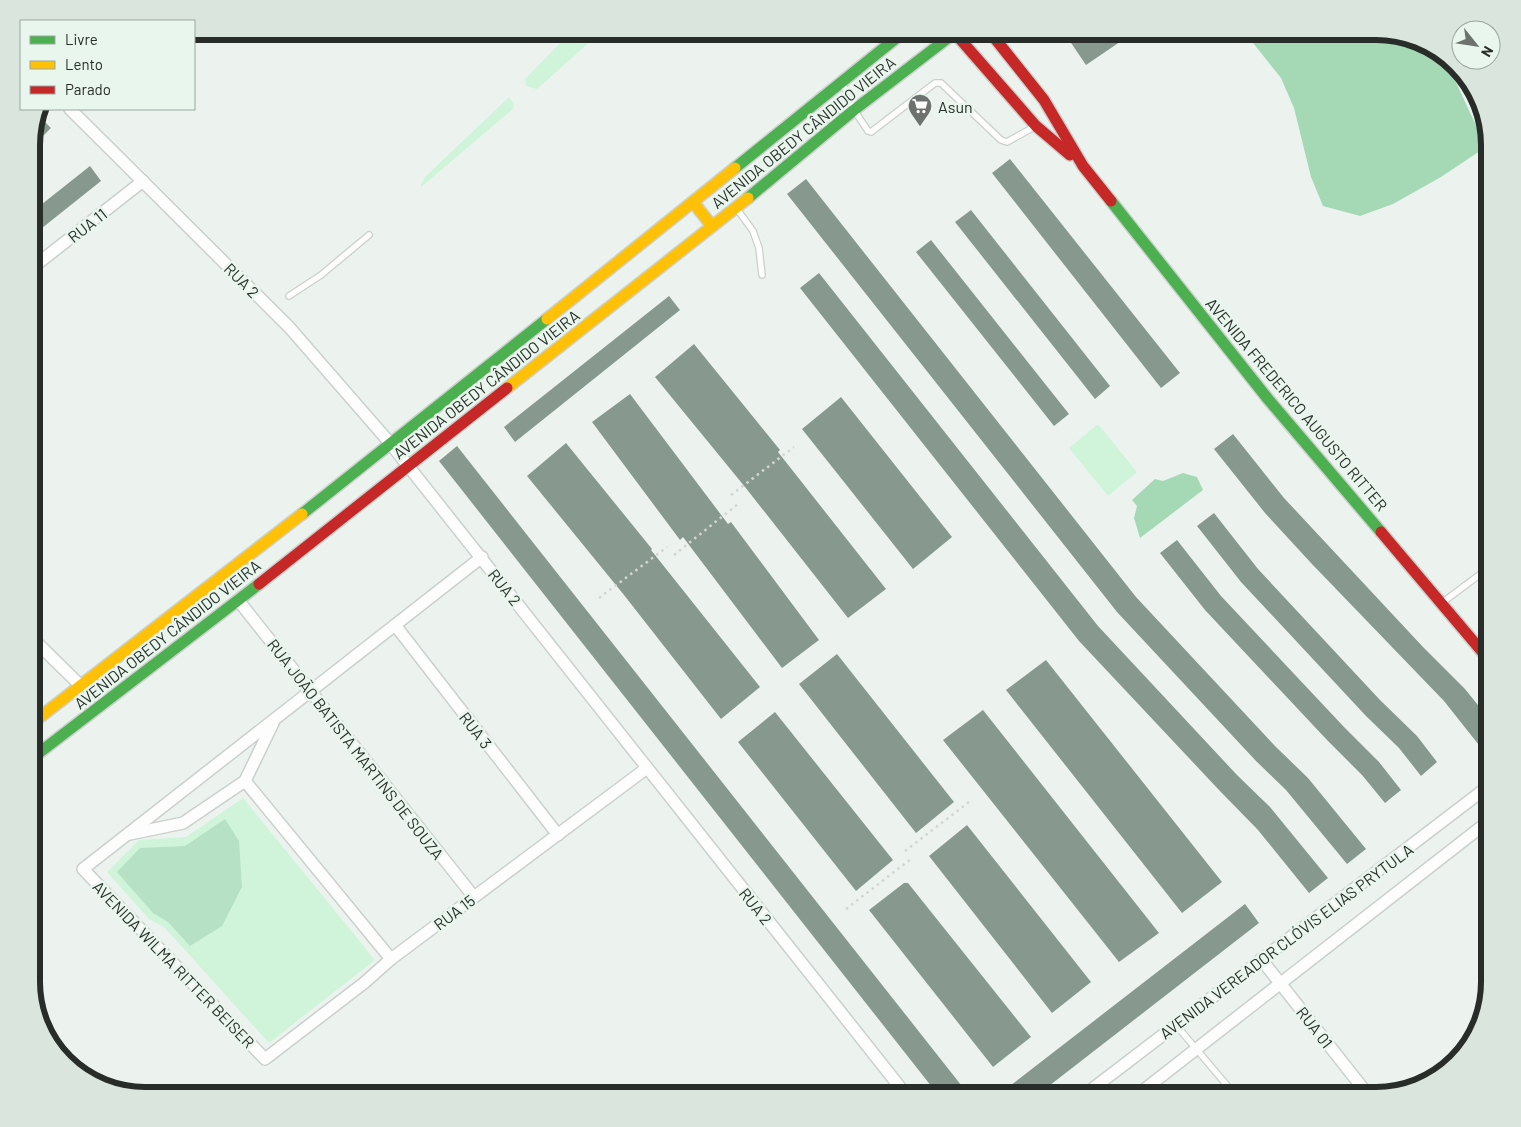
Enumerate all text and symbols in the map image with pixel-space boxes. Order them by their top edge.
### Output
legend [20,20,195,110]
north arrow [1451,20,1501,70]
text: Livre [65,30,98,48]
text: N [1478,43,1497,60]
street label: AVENIDA OBEDY CÂNDIDO VIEIRA [707,52,899,212]
text: Lento [65,55,103,73]
text: Parado [65,80,111,98]
supermarket icon: Asun [907,93,933,127]
place label: Asun [938,97,973,116]
street label: RUA 11 [64,204,110,246]
street label: RUA 2 [221,259,263,301]
street label: AVENIDA FREDERICO AUGUSTO RITTER [1202,294,1392,515]
street label: AVENIDA OBEDY CÂNDIDO VIEIRA [389,305,583,463]
street label: AVENIDA OBEDY CÂNDIDO VIEIRA [70,555,264,713]
street label: RUA 2 [485,565,525,609]
street label: RUA JOÃO BATISTA MARTINS DE SOUZA [264,635,448,863]
street label: RUA 3 [456,708,496,752]
street label: AVENIDA VEREADOR CLÓVIS ELIAS PRYTULA [1156,839,1417,1043]
street label: AVENIDA WILMA RITTER BEISER [89,877,259,1051]
street label: RUA 2 [736,884,776,928]
street label: RUA 15 [430,890,478,934]
street label: RUA 01 [1293,1003,1337,1051]

